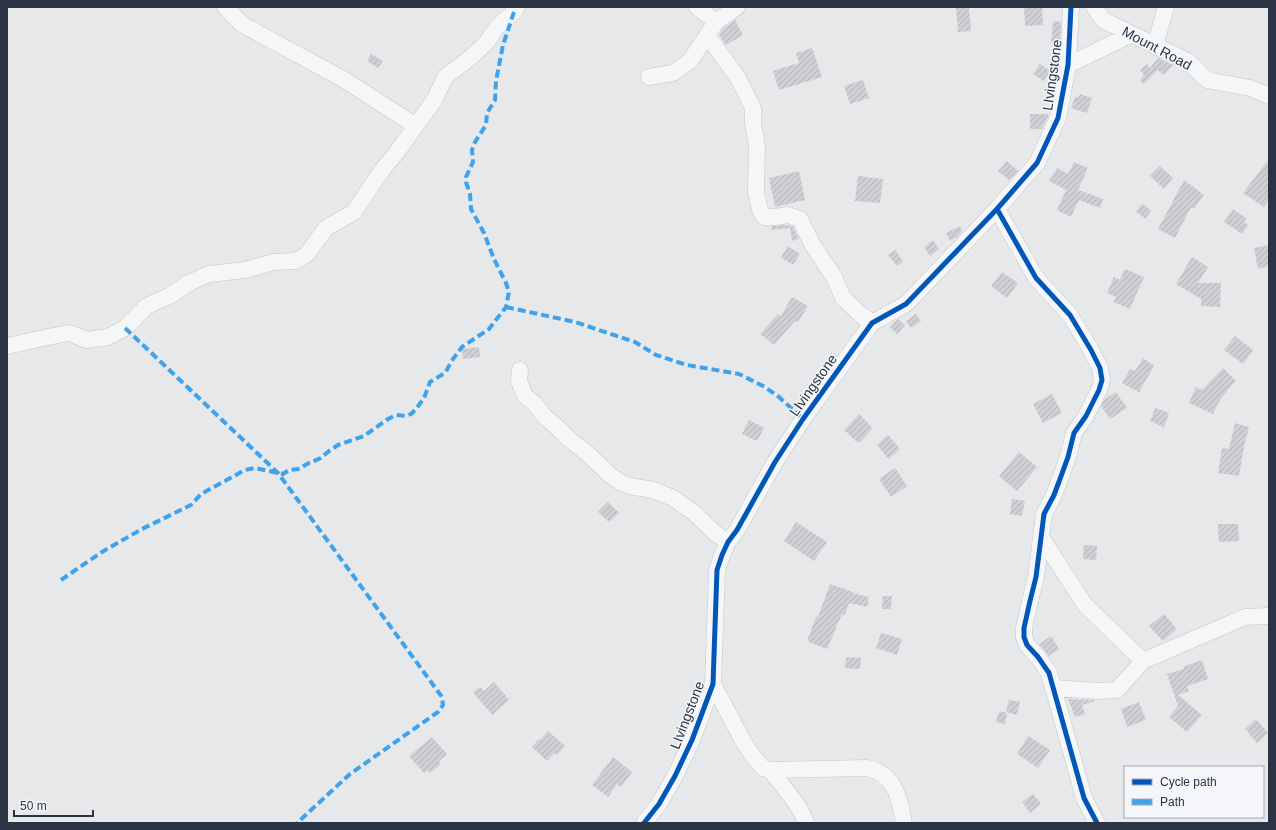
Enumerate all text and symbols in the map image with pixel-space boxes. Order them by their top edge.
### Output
street label: Mount Road [1120,23,1194,73]
street label: LIvingstone [1039,38,1065,112]
street label: LIvingstone [786,351,840,419]
street label: LIvingstone [667,679,707,751]
legend [1124,766,1264,818]
text: Cycle path [1160,775,1217,789]
scale bar [14,792,93,818]
text: Path [1160,795,1185,809]
text: 50 m [20,799,47,813]

